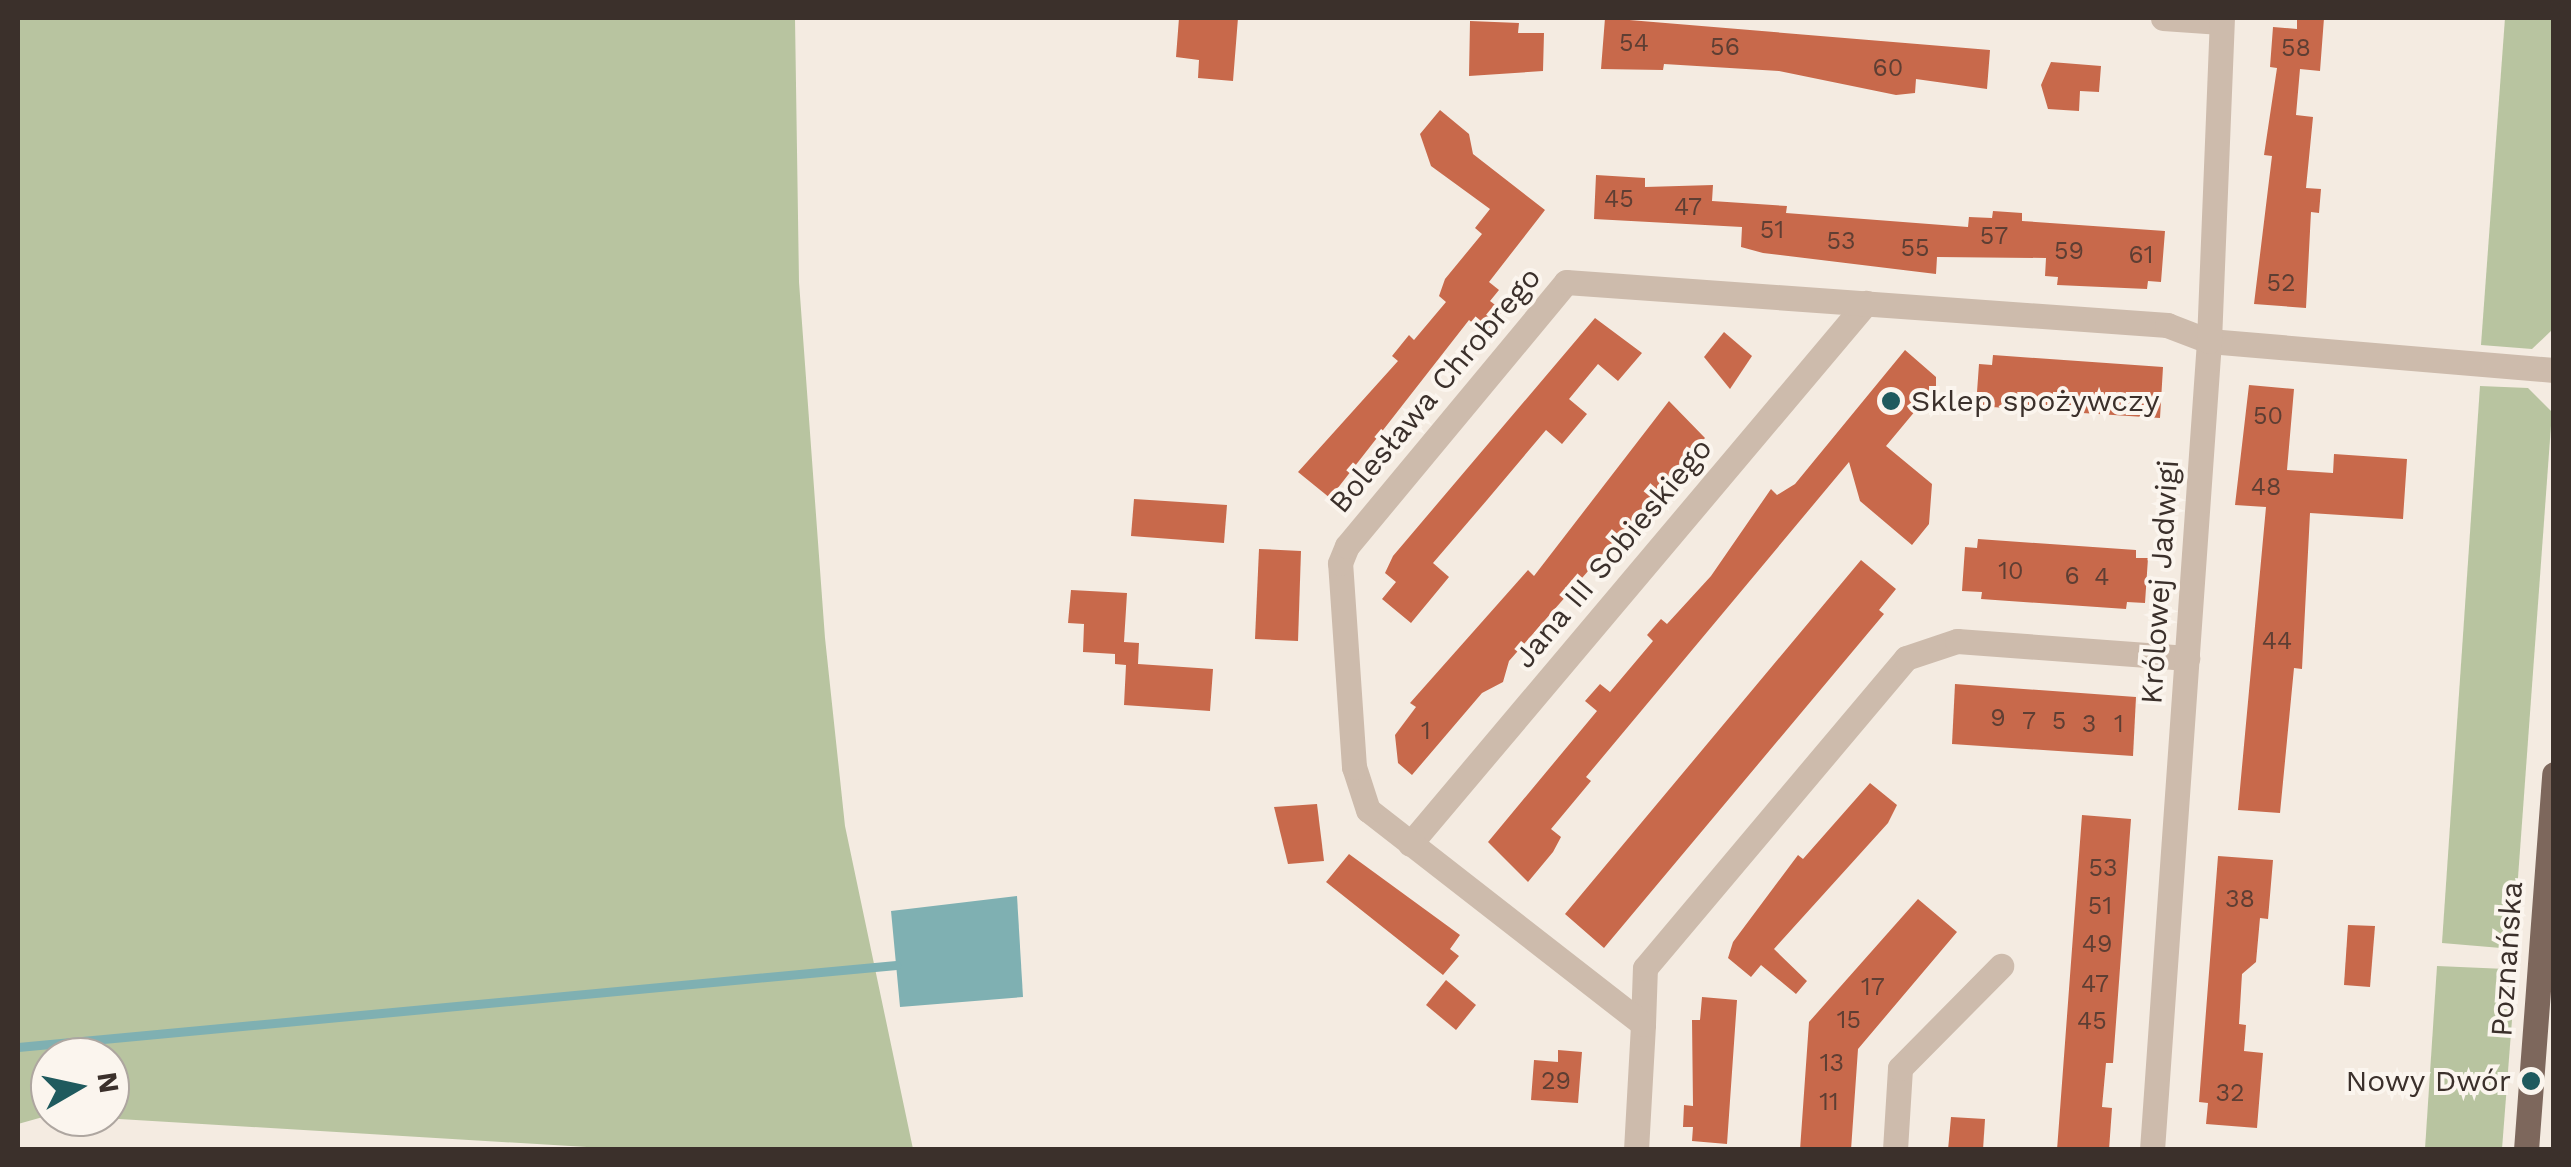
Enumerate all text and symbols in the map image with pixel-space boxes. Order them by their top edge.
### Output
house number: 54 [1619,28,1649,58]
house number: 56 [1710,32,1740,62]
house number: 58 [2281,33,2311,63]
house number: 60 [1873,53,1903,83]
house number: 45 [1604,184,1634,214]
house number: 47 [1674,192,1702,222]
house number: 51 [1760,215,1784,245]
house number: 57 [1980,221,2008,251]
house number: 53 [1826,226,1856,256]
house number: 55 [1900,233,1930,263]
house number: 59 [2054,236,2084,266]
house number: 61 [2129,240,2153,270]
street label: Bolesława Chrobrego [1321,260,1549,520]
house number: 52 [2266,268,2296,298]
place label: Sklep spożywczy [1911,383,2160,419]
marker: Sklep spożywczy [1880,390,1902,412]
house number: 50 [2253,401,2283,431]
street label: Jana III Sobieskiego [1506,431,1720,675]
street label: Królowej Jadwigi [2133,458,2187,706]
house number: 48 [2251,472,2281,502]
house number: 10 [1998,556,2024,586]
house number: 6 [2064,561,2080,591]
house number: 4 [2094,562,2110,592]
house number: 44 [2262,626,2292,656]
house number: 9 [1990,703,2006,733]
house number: 7 [2022,706,2036,736]
house number: 5 [2052,706,2066,736]
house number: 3 [2082,709,2096,739]
house number: 1 [2114,709,2124,739]
house number: 1 [1421,716,1431,746]
house number: 53 [2088,853,2118,883]
street label: Poznańska [2484,880,2530,1038]
house number: 38 [2225,884,2255,914]
house number: 51 [2088,891,2112,921]
house number: 49 [2082,929,2112,959]
house number: 47 [2081,969,2109,999]
house number: 17 [1861,972,1885,1002]
house number: 15 [1837,1005,1861,1035]
house number: 45 [2077,1006,2107,1036]
north arrow [30,1037,130,1137]
house number: 13 [1820,1048,1844,1078]
place label: Nowy Dwór [2345,1063,2511,1099]
house number: 29 [1541,1066,1571,1096]
text: N [90,1070,126,1095]
marker: Nowy Dwór [2520,1070,2542,1092]
house number: 32 [2215,1078,2245,1108]
house number: 11 [1819,1087,1839,1117]

